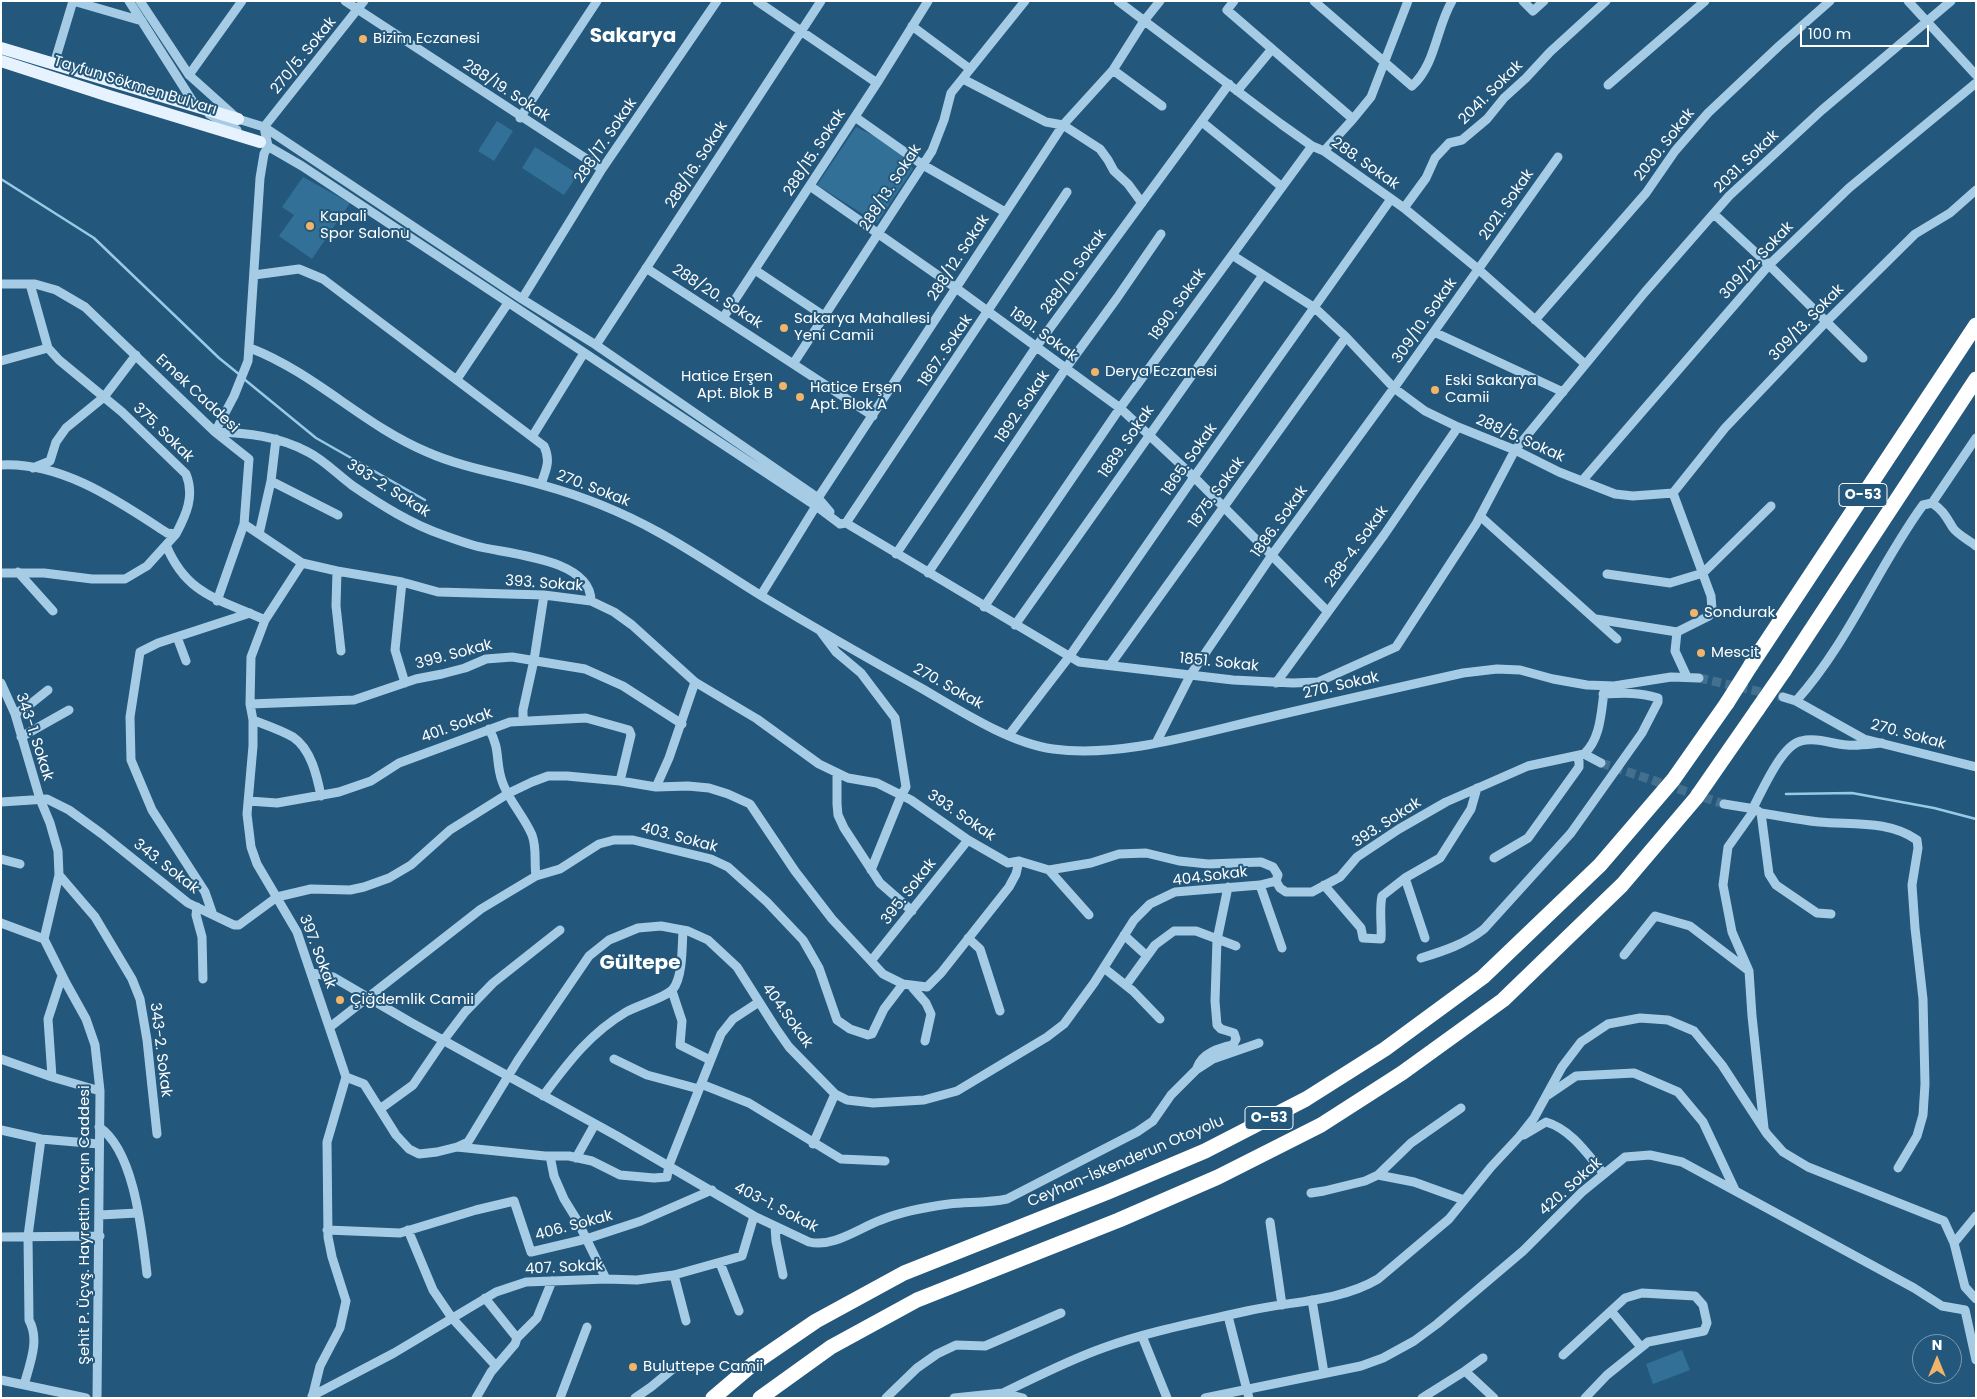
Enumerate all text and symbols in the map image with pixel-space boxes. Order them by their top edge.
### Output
street label: 270/5. Sokak [267,14,341,98]
scale bar [1802,15,1931,47]
text: 100 m [1808,23,1851,44]
district label: Sakarya [590,25,676,49]
place label: Bizim Eczanesi [373,30,480,48]
marker: Bizim Eczanesi [357,33,369,45]
street label: Tayfun Sökmen Bulvarı [51,53,219,119]
street label: 288/19. Sokak [459,56,553,126]
street label: 2041. Sokak [1455,57,1527,129]
street label: 288/17. Sokak [571,95,641,187]
street label: 2030. Sokak [1631,105,1699,185]
street label: 288/15. Sokak [780,106,850,200]
street label: 288/16. Sokak [662,118,732,212]
street label: 2031. Sokak [1711,127,1783,197]
street label: 288. Sokak [1328,134,1402,194]
street label: 288/13. Sokak [856,141,926,235]
street label: 2021. Sokak [1476,166,1538,244]
place label: Kapali Spor Salonu [320,208,410,243]
street label: 288/12. Sokak [924,211,994,305]
street label: 309/12. Sokak [1717,219,1797,303]
marker: Kapali Spor Salonu [304,220,316,232]
street label: 288/10. Sokak [1037,226,1111,318]
street label: 288/20. Sokak [669,261,765,333]
street label: 1890. Sokak [1146,266,1210,344]
street label: 309/10. Sokak [1389,275,1461,367]
street label: 309/13. Sokak [1766,281,1848,365]
street label: 1891. Sokak [1005,304,1081,366]
place label: Sakarya Mahallesi Yeni Camii [794,310,930,345]
street label: 1867. Sokak [915,312,977,390]
marker: Sakarya Mahallesi Yeni Camii [778,322,790,334]
street label: Emek Caddesi [152,351,242,437]
place label: Derya Eczanesi [1105,363,1217,381]
marker: Derya Eczanesi [1089,366,1101,378]
street label: 1892. Sokak [992,367,1054,447]
place label: Hatice Erşen Apt. Blok B [681,368,773,403]
place label: Eski Sakarya Camii [1445,372,1537,407]
place label: Hatice Erşen Apt. Blok A [810,379,902,414]
marker: Hatice Erşen Apt. Blok B [777,380,789,392]
marker: Eski Sakarya Camii [1429,384,1441,396]
marker: Hatice Erşen Apt. Blok A [794,391,806,403]
street label: 375. Sokak [129,400,197,466]
street label: 1889. Sokak [1095,402,1159,482]
street label: 288/5. Sokak [1473,411,1567,467]
street label: 1865. Sokak [1158,420,1222,500]
street label: 1875. Sokak [1185,454,1249,532]
street label: 393-2. Sokak [343,456,433,522]
street label: 270. Sokak [554,467,632,511]
street label: 1886. Sokak [1248,483,1312,561]
road number: O-53 [1839,484,1887,506]
street label: 288-4. Sokak [1321,503,1393,591]
street label: 393. Sokak [504,572,584,596]
place label: Sondurak [1704,604,1775,622]
marker: Sondurak [1688,607,1700,619]
street label: 399. Sokak [414,636,494,674]
place label: Mescit [1711,644,1759,662]
marker: Mescit [1695,647,1707,659]
street label: 1851. Sokak [1178,650,1260,676]
street label: 270. Sokak [910,660,986,714]
street label: 270. Sokak [1301,669,1381,703]
street label: 343-1. Sokak [11,691,57,783]
street label: 401. Sokak [419,705,495,747]
street label: 270. Sokak [1868,716,1948,754]
street label: 393. Sokak [924,787,998,845]
street label: 393. Sokak [1349,794,1425,852]
street label: 403. Sokak [639,819,719,857]
street label: 343. Sokak [130,836,202,898]
street label: 395. Sokak [878,855,940,929]
street label: 404.Sokak [1171,863,1249,891]
street label: 397. Sokak [295,913,339,991]
district label: Gültepe [600,952,680,976]
street label: 404.Sokak [758,980,816,1052]
place label: Çiğdemlik Camii [350,991,474,1009]
marker: Çiğdemlik Camii [334,994,346,1006]
street label: 343-2. Sokak [145,1002,175,1098]
street label: Şehit P. Üçvş. Hayrettin Yaçın Caddesi [76,1085,94,1365]
road number: O-53 [1245,1106,1293,1130]
street label: Ceyhan-İskenderun Otoyolu [1025,1112,1227,1212]
street label: 420. Sokak [1536,1154,1606,1220]
street label: 403-1. Sokak [731,1179,821,1237]
street label: 406. Sokak [533,1207,615,1245]
street label: 407. Sokak [524,1257,604,1279]
north arrow [1912,1334,1962,1384]
text: N [1932,1335,1942,1355]
place label: Buluttepe Camii [643,1358,763,1376]
marker: Buluttepe Camii [627,1361,639,1373]

